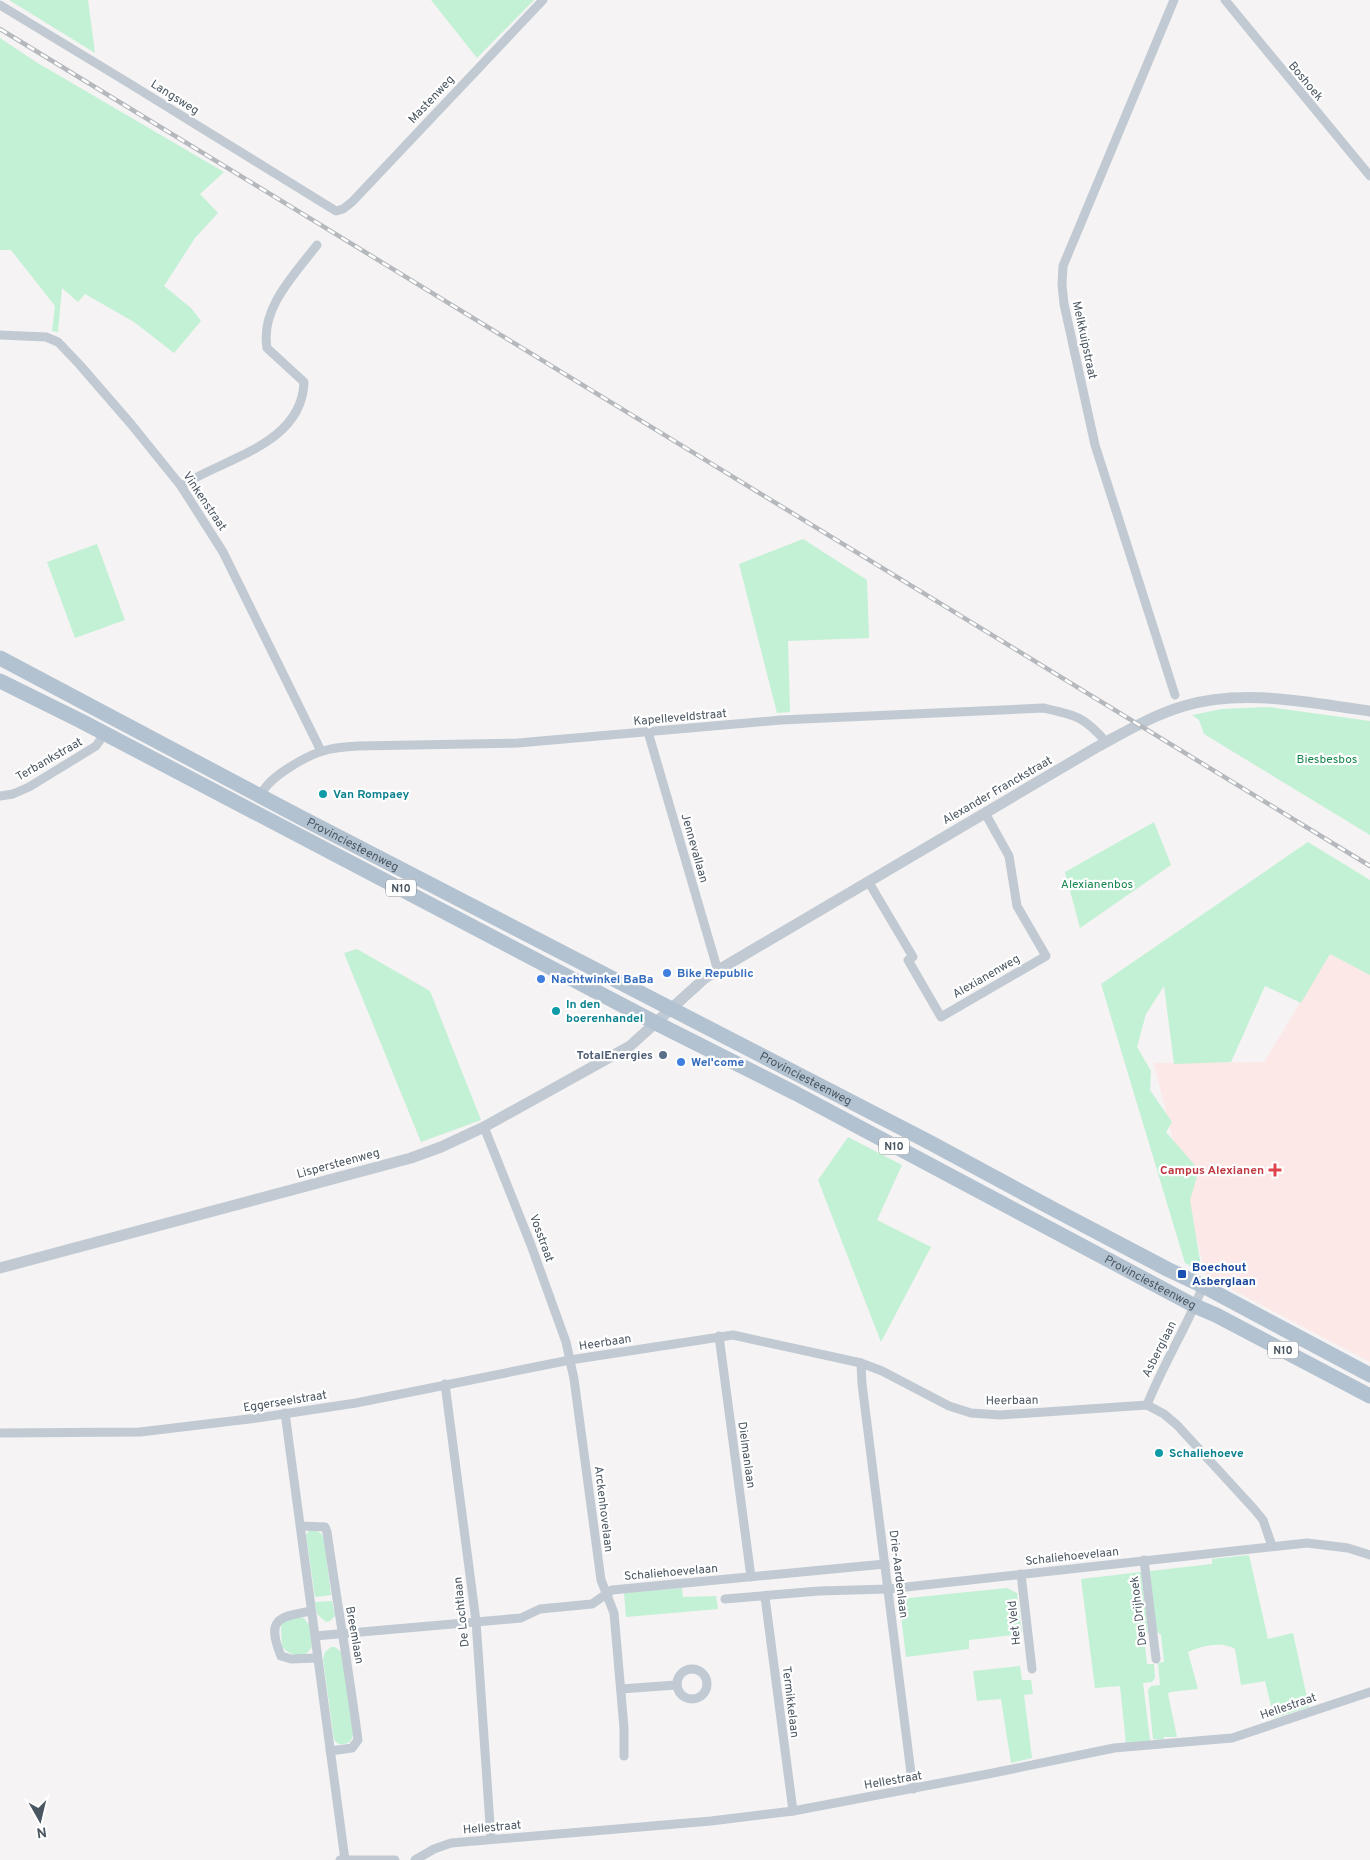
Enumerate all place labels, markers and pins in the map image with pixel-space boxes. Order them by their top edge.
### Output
place label: Van Rompaey [333,787,409,803]
marker: Van Rompaey [317,788,329,800]
place label: Bike Republic [677,966,754,982]
marker: Bike Republic [661,967,673,979]
place label: Nachtwinkel BaBa [551,972,653,988]
marker: Nachtwinkel BaBa [535,973,547,985]
place label: In den boerenhandel [566,997,643,1027]
marker: In den boerenhandel [550,1005,562,1017]
place label: TotalEnergies [577,1048,653,1064]
marker: TotalEnergies [657,1049,669,1061]
place label: Wel'come [691,1055,744,1071]
marker: Wel'come [675,1056,687,1068]
place label: Campus Alexianen [1160,1163,1264,1179]
marker: Campus Alexianen [1268,1163,1282,1177]
place label: Boechout Asberglaan [1192,1260,1256,1290]
marker: Boechout Asberglaan [1176,1268,1188,1280]
place label: Schaliehoeve [1169,1446,1244,1462]
marker: Schaliehoeve [1153,1447,1165,1459]

